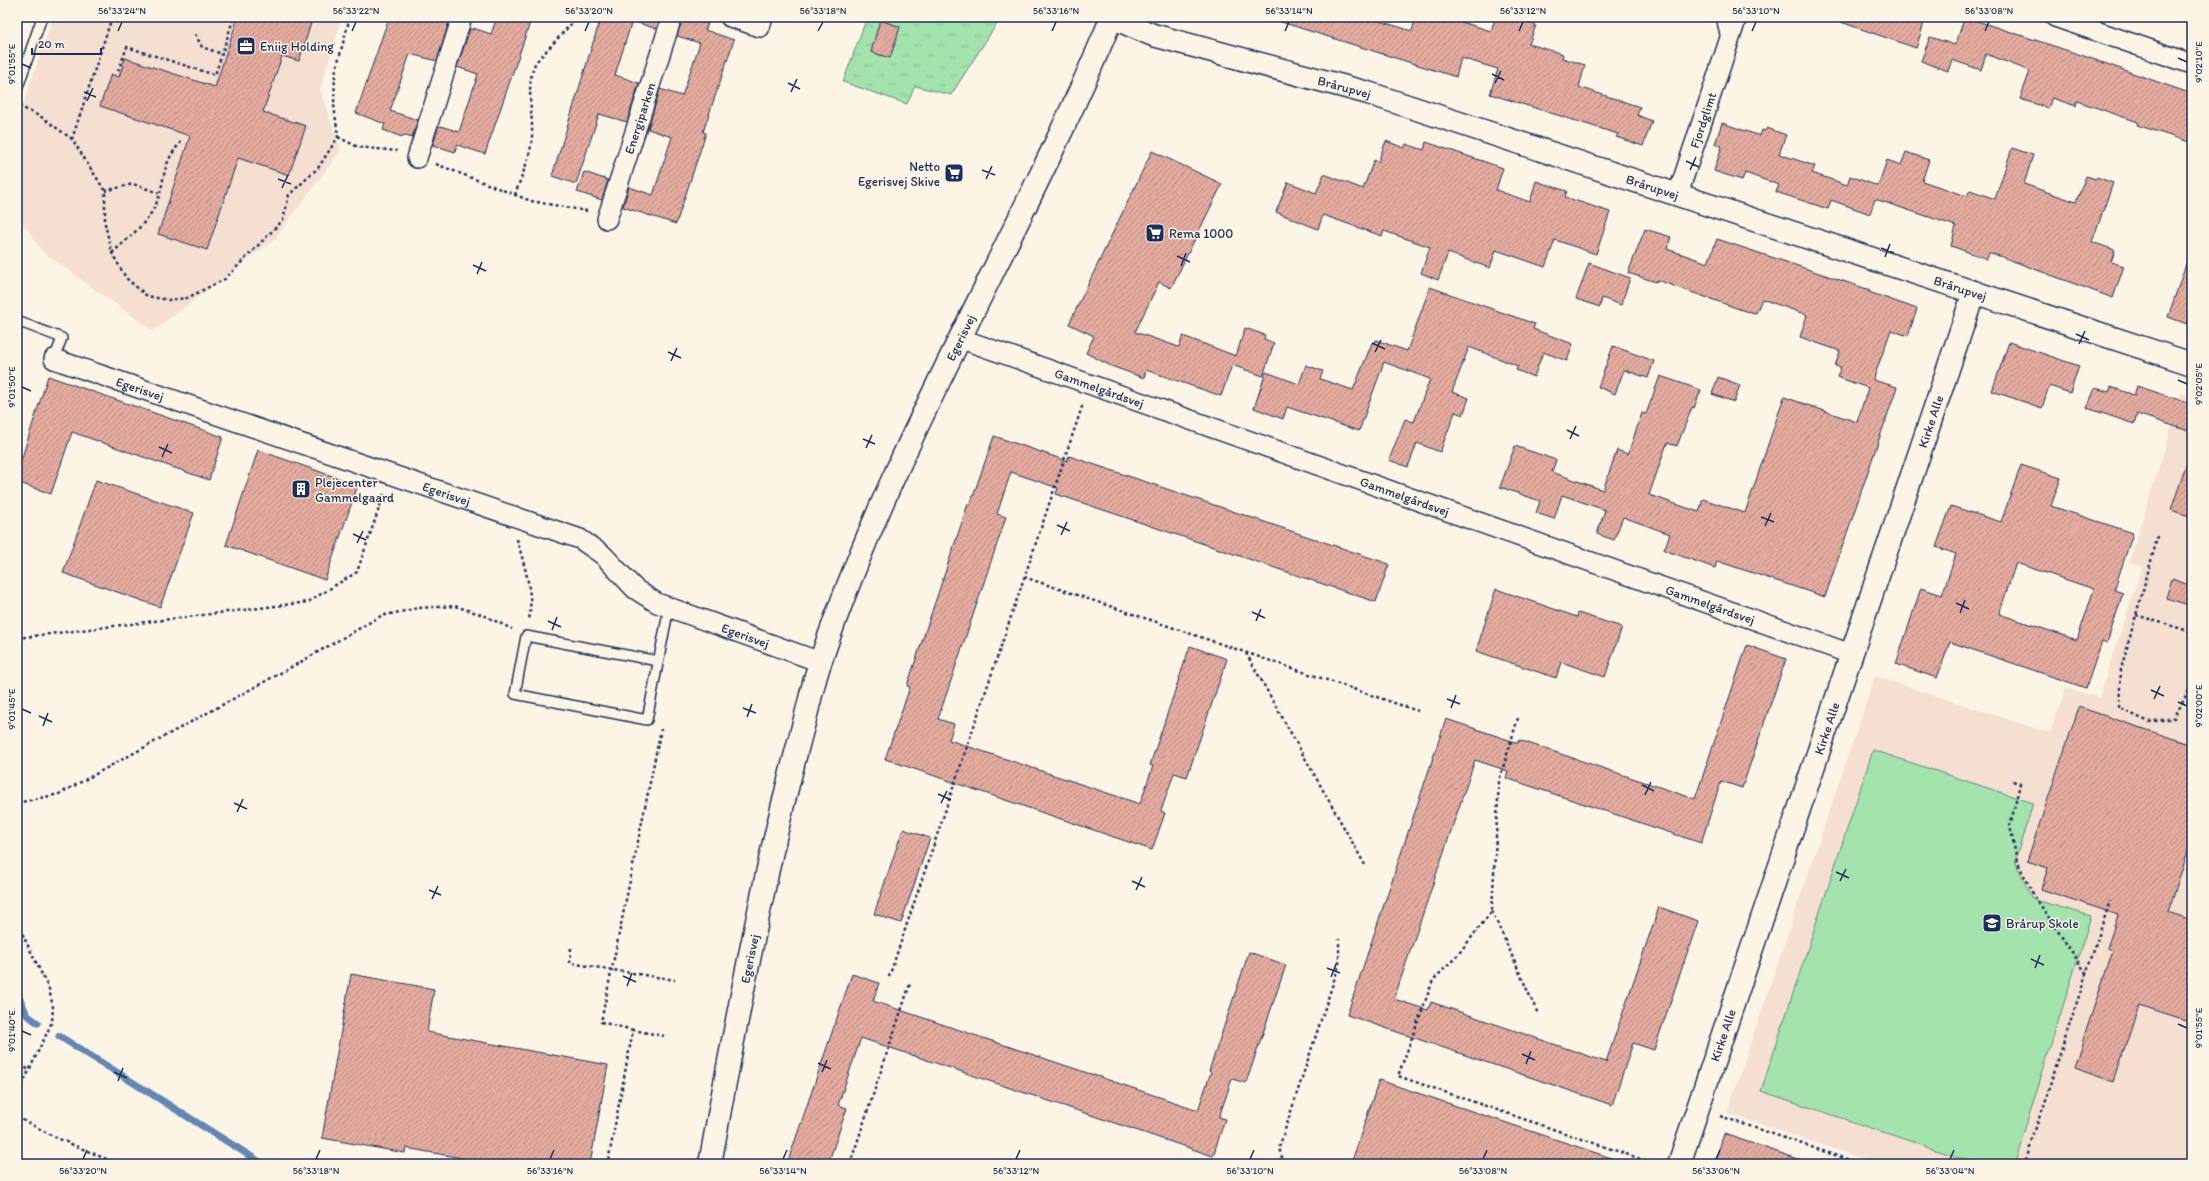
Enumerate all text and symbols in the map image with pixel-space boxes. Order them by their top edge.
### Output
text: 56°33'24"N [98,4,146,17]
text: 56°33'22"N [332,4,380,17]
text: 56°33'20"N [565,4,613,17]
text: 56°33'18"N [800,4,847,17]
text: 56°33'16"N [1033,4,1080,17]
text: 56°33'14"N [1265,4,1313,17]
text: 56°33'12"N [1500,4,1547,17]
text: 56°33'10"N [1732,4,1780,17]
text: 56°33'08"N [1965,4,2013,17]
scale bar [32,30,101,56]
office icon: Eniig Holding [235,35,257,57]
text: 20 m [38,37,65,51]
place label: Eniig Holding [260,39,334,54]
text: 9°02'10"E [2192,41,2205,83]
text: 9°01'55"E [5,43,18,84]
street label: Brårupvej [1316,72,1373,101]
street label: Energiparken [621,80,658,156]
street label: Fjordglimt [1686,90,1719,150]
place label: Netto Egerisvej Skive [858,159,940,189]
supermarket icon: Netto Egerisvej Skive [943,162,965,184]
street label: Brårupvej [1624,171,1681,202]
supermarket icon: Rema 1000 [1144,222,1166,244]
place label: Rema 1000 [1169,226,1233,241]
street label: Brårupvej [1932,272,1989,304]
street label: Egerisvej [943,312,978,363]
text: 9°02'05"E [2192,363,2205,405]
street label: Gammelgårdsvej [1053,365,1146,410]
text: 9°01'50"E [5,366,18,408]
street label: Egerisvej [114,373,166,404]
street label: Kirke Alle [1914,393,1946,450]
street label: Gammelgårdsvej [1358,473,1452,519]
place label: Plejecenter Gammelgaard [315,475,394,505]
building icon: Plejecenter Gammelgaard [290,478,312,500]
street label: Egerisvej [421,478,473,509]
street label: Gammelgårdsvej [1664,581,1757,627]
street label: Egerisvej [720,620,772,651]
text: 9°02'00"E [2192,684,2205,727]
text: 9°01'45"E [5,688,18,730]
street label: Kirke Alle [1811,700,1842,757]
school or university icon: Brårup Skole [1981,912,2003,934]
place label: Brårup Skole [2006,916,2079,931]
street label: Egerisvej [737,933,762,985]
street label: Kirke Alle [1707,1007,1738,1063]
text: 9°01'55"E [2192,1007,2205,1048]
text: 9°01'40"E [5,1009,18,1052]
text: 56°33'20"N [59,1164,107,1177]
text: 56°33'18"N [293,1164,340,1177]
text: 56°33'16"N [527,1164,574,1177]
text: 56°33'14"N [759,1164,807,1177]
text: 56°33'12"N [993,1164,1040,1177]
text: 56°33'10"N [1226,1164,1274,1177]
text: 56°33'08"N [1459,1164,1507,1177]
text: 56°33'06"N [1692,1164,1740,1177]
text: 56°33'04"N [1926,1164,1975,1177]

